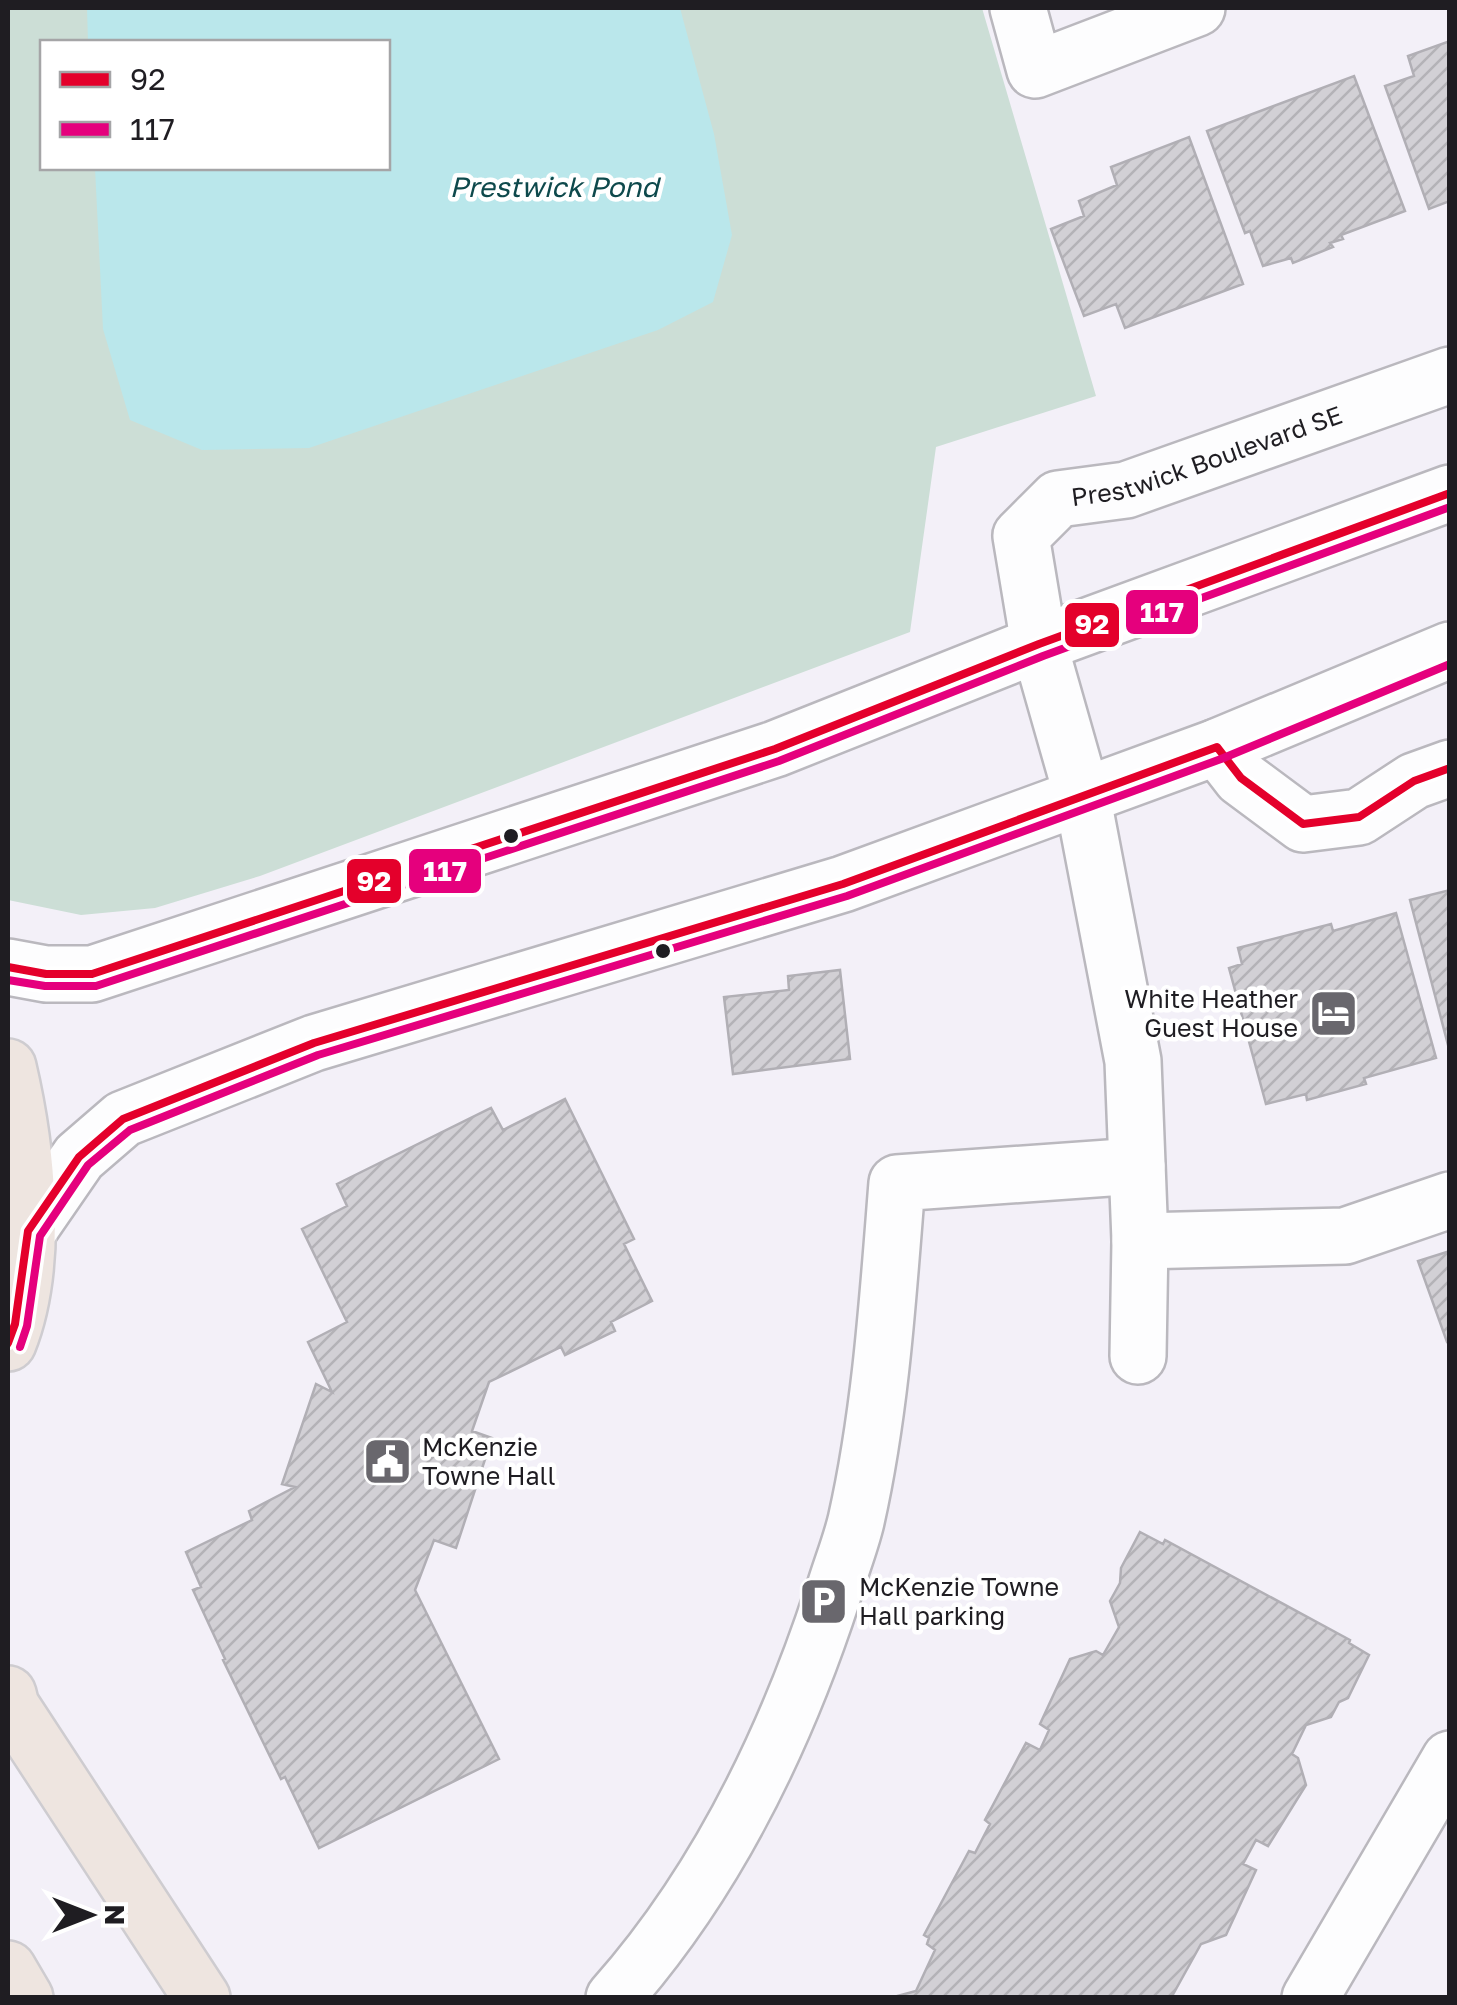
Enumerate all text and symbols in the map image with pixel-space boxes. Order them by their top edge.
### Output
legend [40,40,390,170]
text: 92 [130,61,166,97]
text: 117 [130,111,175,147]
water label: Prestwick Pond [449,170,661,203]
street label: Prestwick Boulevard SE [1069,399,1346,512]
line badge: 117 [1124,588,1200,636]
text: 117 [1140,595,1184,628]
line badge: 92 [1063,601,1121,649]
text: 92 [1075,607,1109,640]
unlabelled marker [501,826,521,846]
line badge: 117 [407,847,483,895]
text: 117 [423,854,467,887]
line badge: 92 [345,857,403,905]
text: 92 [357,864,391,897]
unlabelled marker [653,941,673,961]
place label: White Heather Guest House [1124,983,1298,1043]
hotel icon: White Heather Guest House [1307,987,1359,1039]
place label: McKenzie Towne Hall [422,1431,556,1491]
public building icon: McKenzie Towne Hall [361,1435,413,1487]
place label: McKenzie Towne Hall parking [859,1571,1059,1631]
parking icon: McKenzie Towne Hall parking [798,1575,850,1627]
north arrow [40,1865,140,1965]
text: N [99,1904,132,1926]

